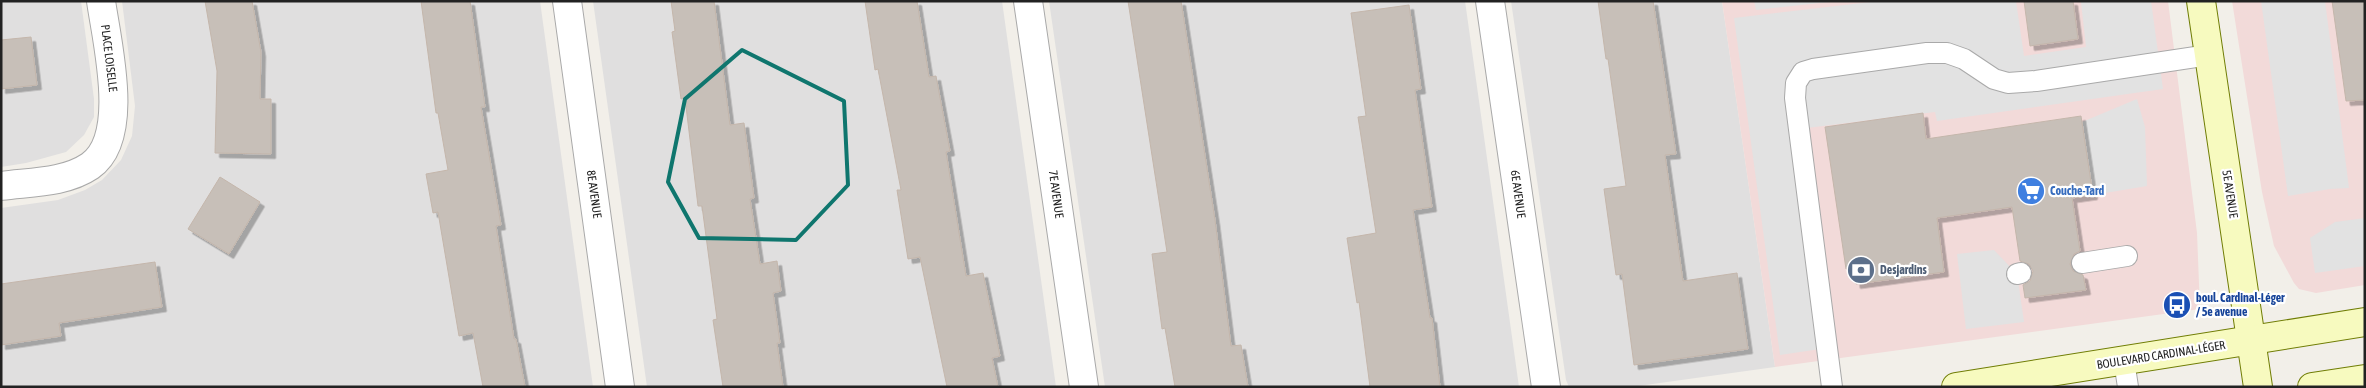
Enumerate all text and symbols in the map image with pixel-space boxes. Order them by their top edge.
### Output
street label: PLACE LOISELLE [98,24,120,92]
street label: 8E AVENUE [584,169,604,219]
street label: 7E AVENUE [1046,169,1066,219]
street label: 6E AVENUE [1508,169,1528,219]
street label: 5E AVENUE [2219,169,2241,219]
supermarket icon: Couche-Tard [2016,176,2046,206]
place label: Couche-Tard [2050,184,2104,198]
bank icon: Desjardins [1846,255,1876,285]
place label: Desjardins [1880,263,1928,277]
bus stop icon: boul. Cardinal-Léger / 5e avenue [2162,290,2192,320]
place label: boul. Cardinal-Léger / 5e avenue [2196,291,2285,319]
street label: BOULEVARD CARDINAL-LÉGER [2096,338,2226,372]

